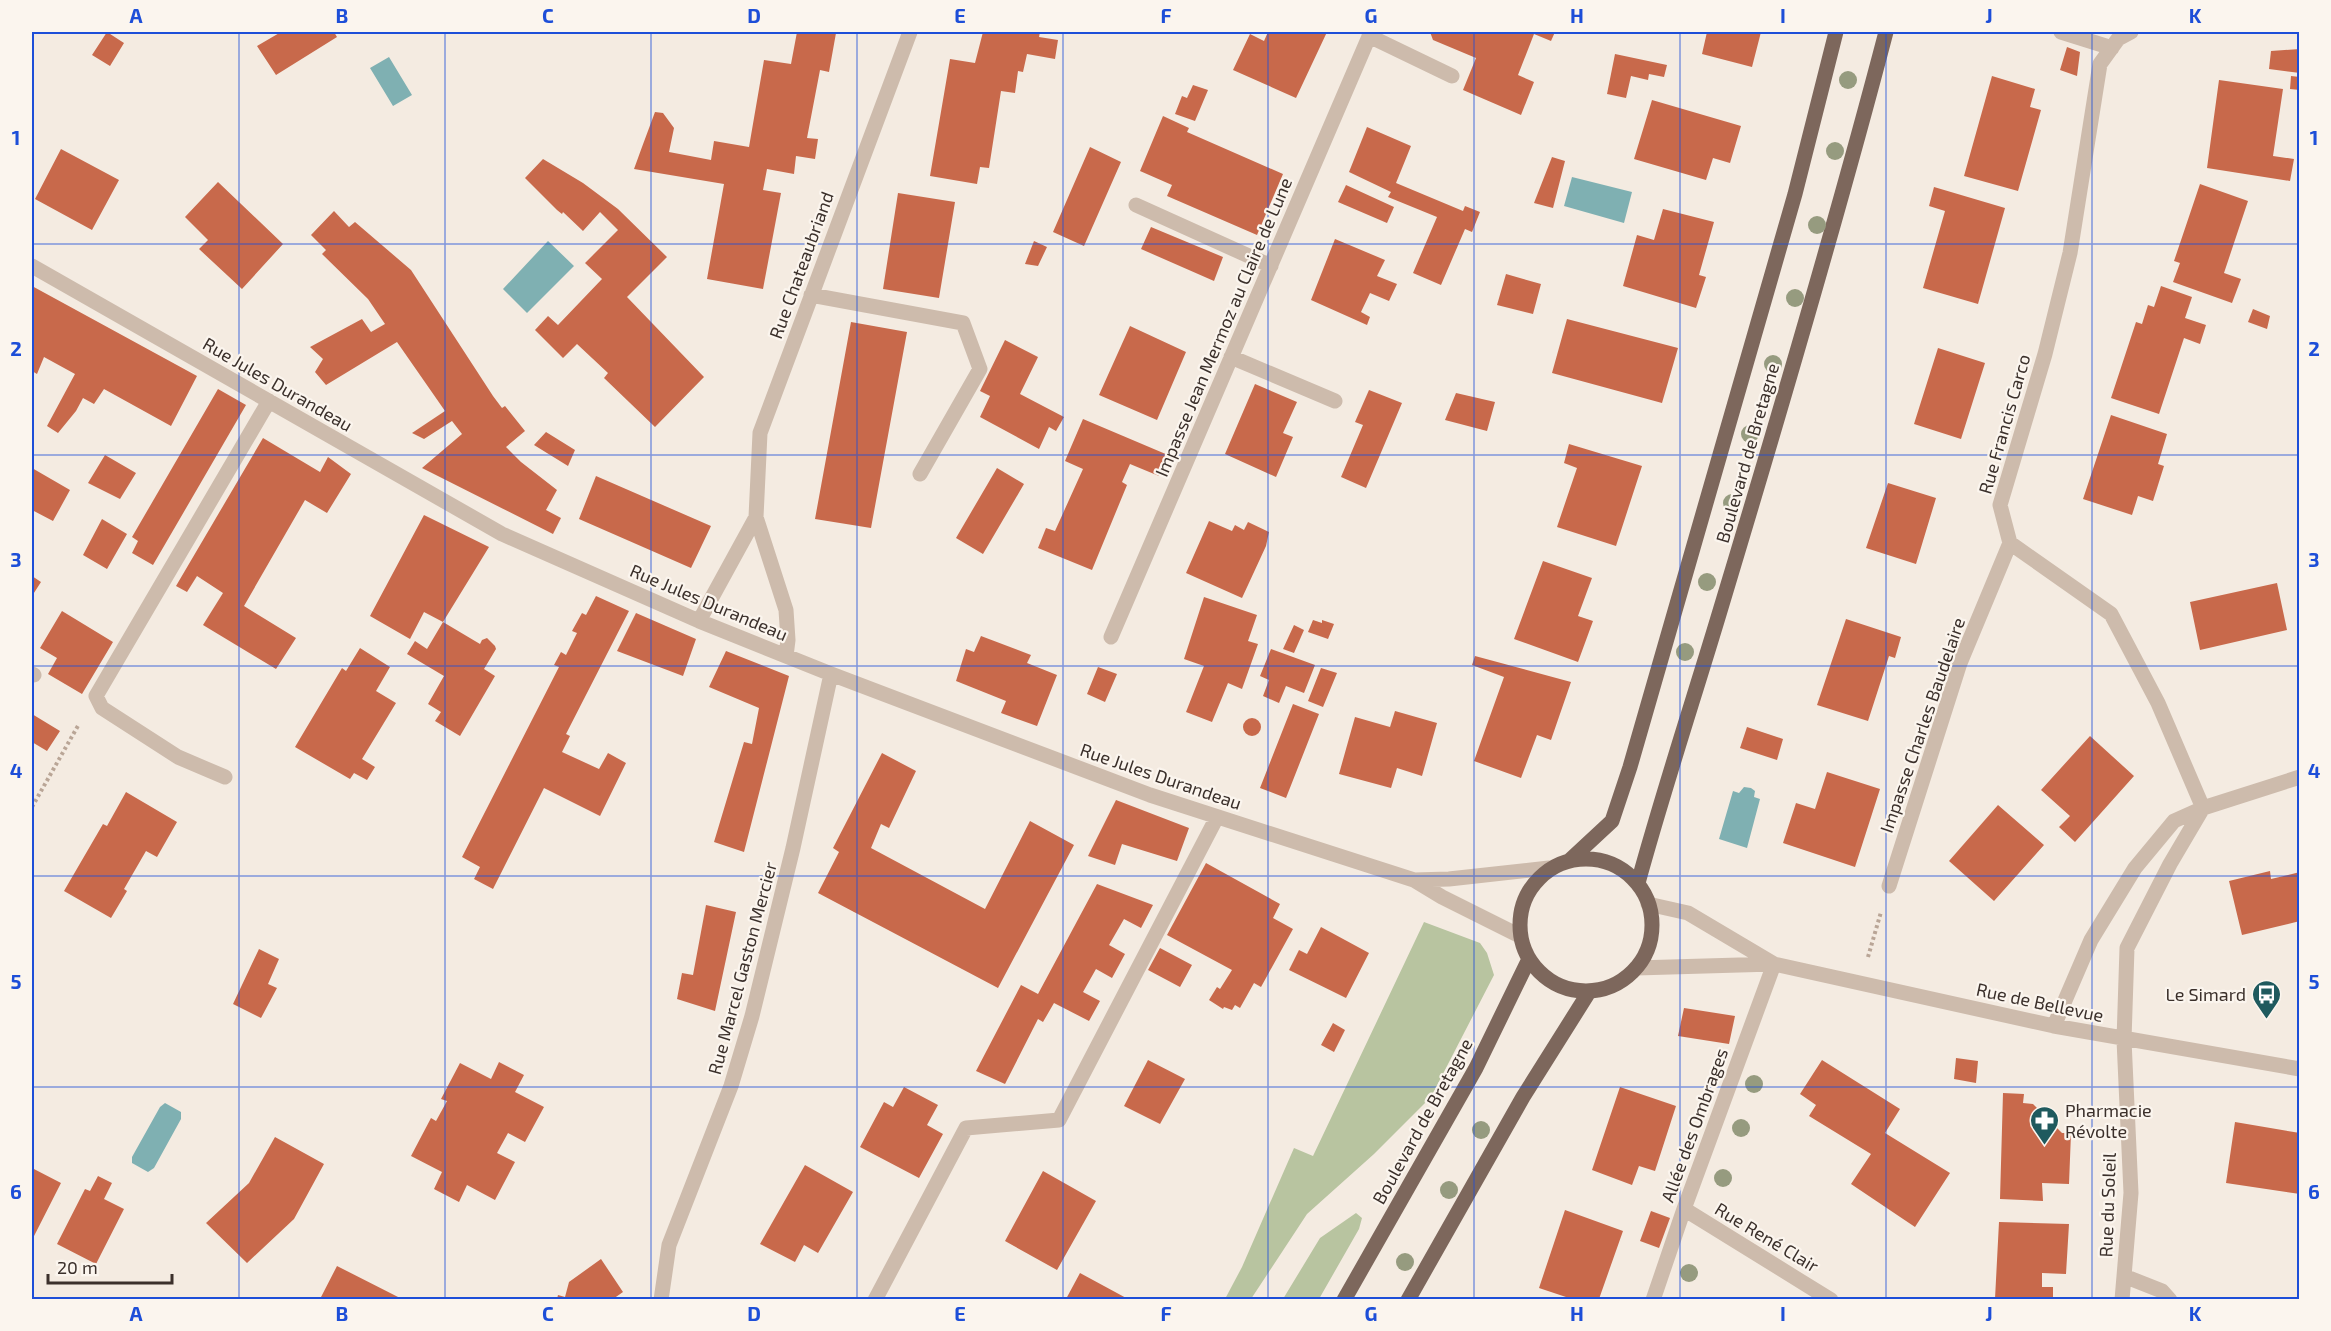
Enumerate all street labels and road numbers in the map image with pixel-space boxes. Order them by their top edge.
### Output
street label: Impasse Jean Mermoz au Claire de Lune [1150,174,1296,480]
street label: Rue Chateaubriand [764,188,838,342]
street label: Rue Jules Durandeau [199,332,357,436]
street label: Rue Francis Carco [1974,352,2034,496]
street label: Boulevard de Bretagne [1711,361,1783,545]
street label: Rue Jules Durandeau [627,559,791,645]
street label: Impasse Charles Baudelaire [1875,614,1969,836]
street label: Rue Jules Durandeau [1077,738,1245,814]
street label: Rue Marcel Gaston Mercier [703,859,781,1077]
street label: Rue de Bellevue [1974,978,2106,1026]
street label: Boulevard de Bretagne [1367,1034,1477,1208]
street label: Allée des Ombrages [1656,1045,1732,1205]
street label: Rue du Soleil [2094,1152,2120,1258]
street label: Rue René Clair [1711,1197,1823,1277]

